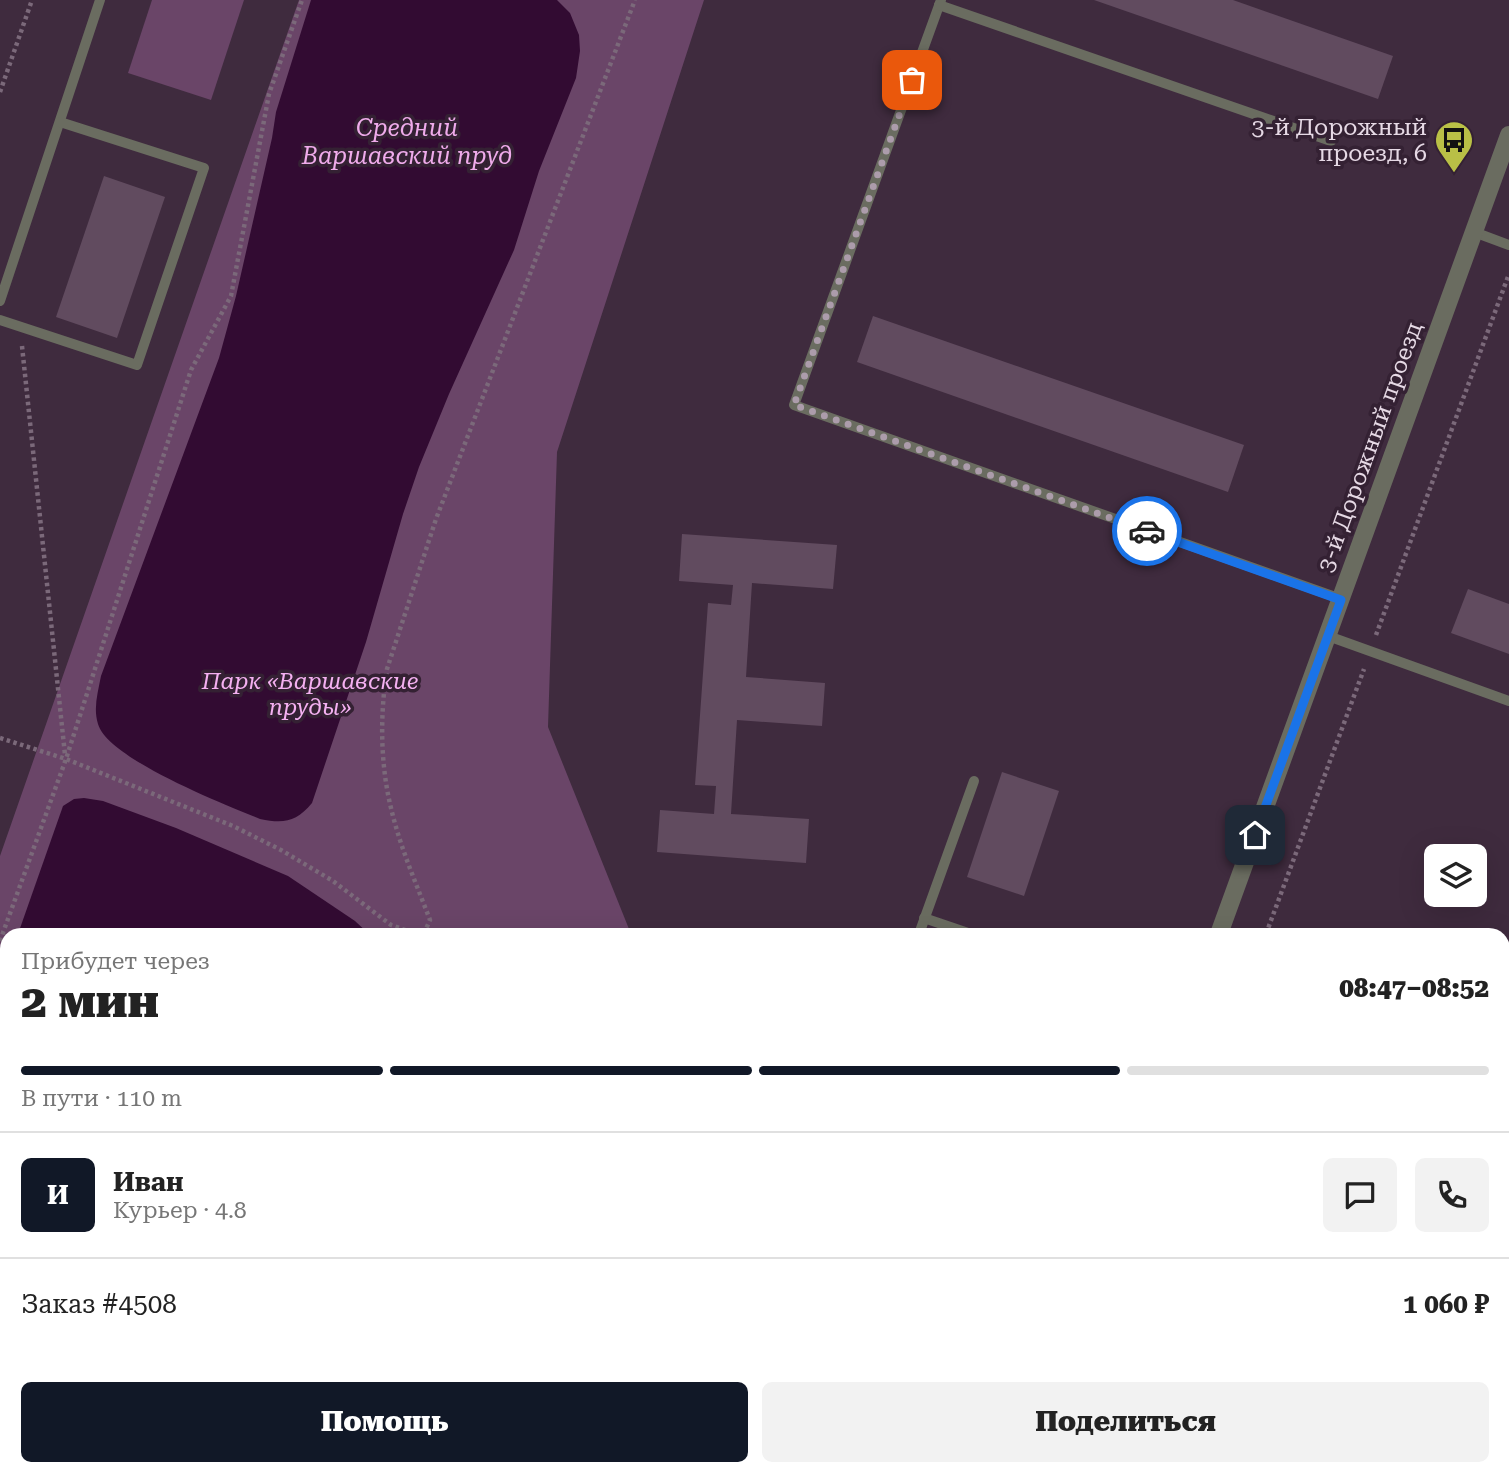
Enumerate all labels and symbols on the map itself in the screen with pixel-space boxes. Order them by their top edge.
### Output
pin [882,50,942,110]
water label: Средний Варшавский пруд [301,114,512,170]
place label: 3-й Дорожный проезд, 6 [1252,114,1427,167]
bus stop icon: 3-й Дорожный проезд, 6 [1433,119,1475,174]
street label: 3-й Дорожный проезд [1312,318,1428,576]
courier [1112,496,1182,566]
park label: Парк «Варшавские пруды» [201,668,418,721]
pin [1225,805,1285,865]

